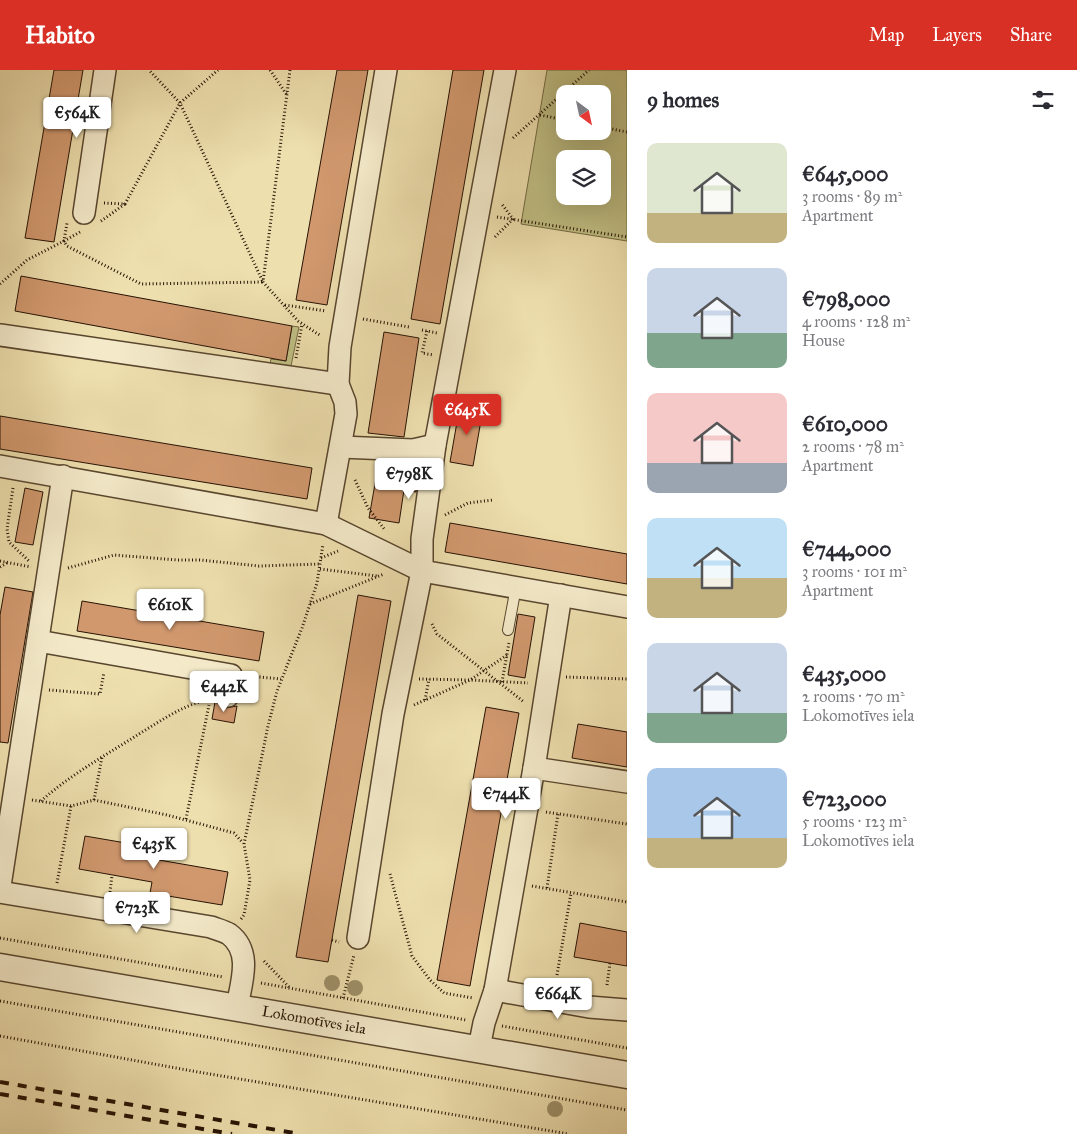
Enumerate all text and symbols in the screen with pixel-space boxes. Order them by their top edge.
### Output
text: Habito [25,20,95,50]
text: Map [869,24,904,46]
text: Layers [932,24,982,46]
text: Share [1010,24,1052,46]
north arrow [556,85,611,140]
map controls [556,85,611,205]
icon: filters [1029,86,1057,114]
text: 9 homes [647,87,719,113]
pin: €564K [42,97,112,139]
text: €564K [54,103,100,122]
button: layers [556,150,611,205]
text: €645,000 [802,161,889,187]
icon: home [687,163,747,223]
text: 3 rooms · 89 m² [802,187,902,206]
text: Apartment [802,206,874,225]
text: €798,000 [802,286,890,312]
icon: home [687,288,747,348]
text: 4 rooms · 128 m² [802,312,911,331]
text: House [802,331,845,350]
pin: €645K [432,394,502,436]
text: €645K [444,400,490,419]
text: €610,000 [802,411,888,437]
icon: home [687,413,747,473]
text: 2 rooms · 78 m² [802,437,904,456]
text: Apartment [802,456,874,475]
pin: €798K [374,458,444,500]
text: €798K [386,464,432,483]
text: €744,000 [802,536,891,562]
icon: home [687,538,747,598]
text: 3 rooms · 101 m² [802,562,907,581]
text: Apartment [802,581,874,600]
pin: €610K [135,588,205,631]
text: €610K [148,595,192,614]
text: €435,000 [802,661,886,687]
icon: home [687,663,747,723]
pin: €442K [189,670,259,713]
text: €442K [201,677,247,696]
text: 2 rooms · 70 m² [802,687,905,706]
text: Lokomotīves iela [802,706,914,725]
pin: €744K [471,778,541,820]
text: €744K [482,784,530,803]
text: €723,000 [802,786,887,812]
icon: home [687,788,747,848]
text: 5 rooms · 123 m² [802,812,907,831]
pin: €435K [119,828,189,870]
text: Lokomotīves iela [802,831,914,850]
text: €435K [132,834,176,853]
pin: €723K [102,892,172,934]
text: €723K [115,898,159,917]
pin: €664K [523,978,593,1020]
text: €664K [535,984,581,1003]
street label: Lokomotīves iela [261,1002,368,1038]

